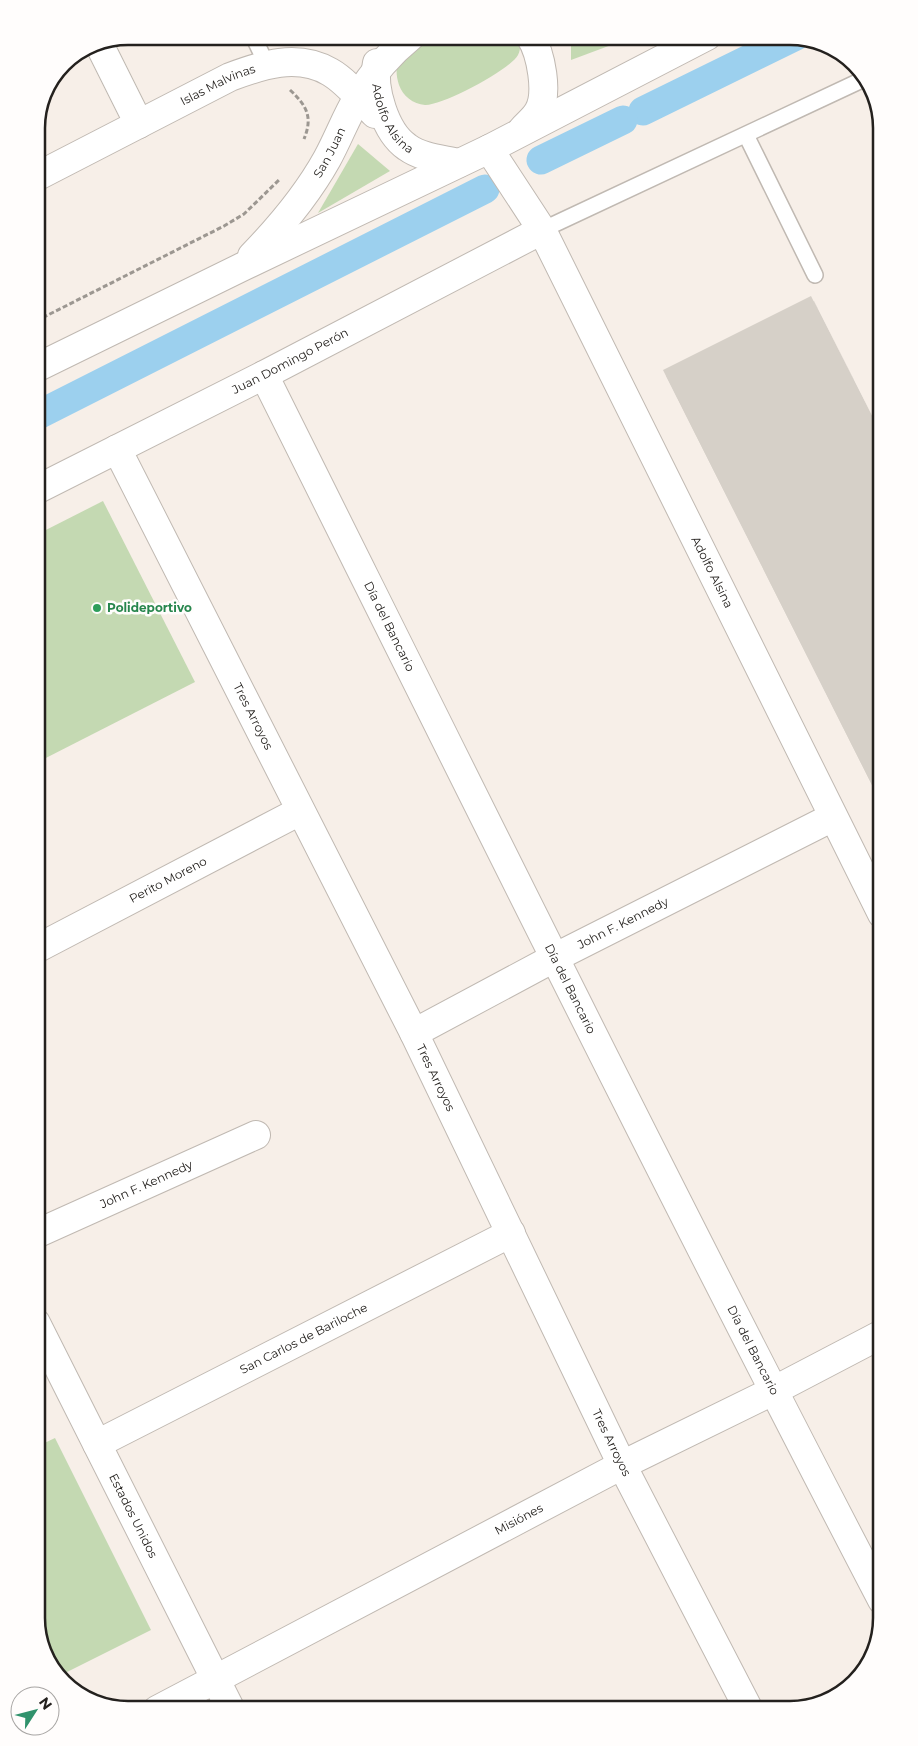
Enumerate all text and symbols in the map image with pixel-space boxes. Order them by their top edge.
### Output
street label: Islas Malvinas [177,61,257,108]
street label: Adolfo Alsina [369,83,417,156]
street label: San Juan [310,125,349,180]
street label: Juan Domingo Perón [228,324,351,397]
street label: Adolfo Alsina [688,534,737,610]
street label: Día del Bancario [361,579,418,674]
place label: Polideportivo [107,600,192,615]
marker: Polideportivo [91,602,103,614]
street label: Tres Arroyos [230,680,277,752]
street label: Perito Moreno [126,853,209,906]
street label: John F. Kennedy [574,893,671,952]
street label: Día del Bancario [542,941,599,1036]
street label: Tres Arroyos [414,1042,459,1114]
street label: John F. Kennedy [97,1156,195,1212]
street label: San Carlos de Bariloche [237,1299,370,1377]
street label: Día del Bancario [724,1303,783,1397]
street label: Tres Arroyos [589,1407,635,1479]
street label: Estados Unidos [106,1471,161,1561]
street label: Misiónes [492,1500,545,1538]
north arrow [10,1686,60,1736]
text: N [35,1693,56,1713]

